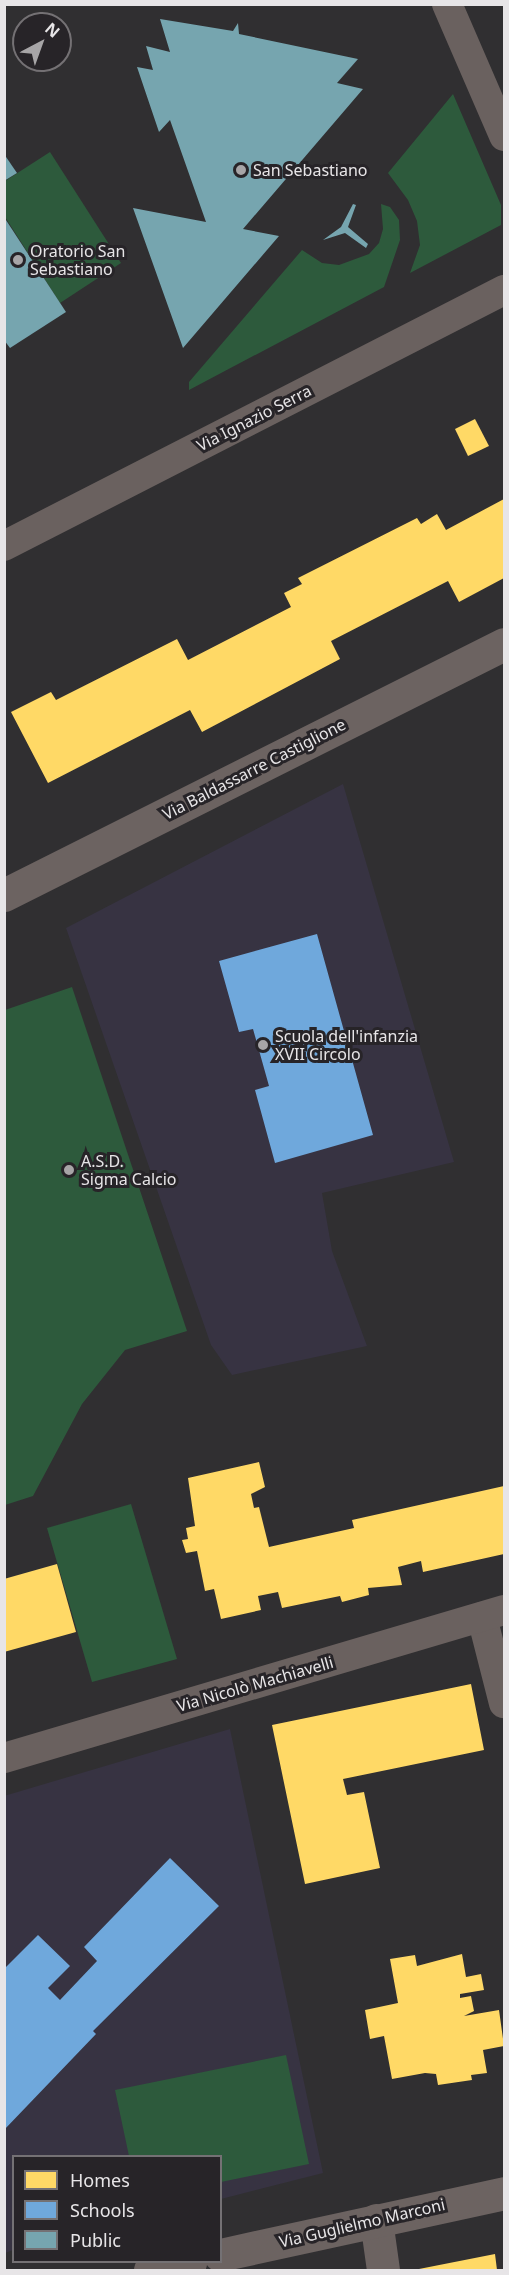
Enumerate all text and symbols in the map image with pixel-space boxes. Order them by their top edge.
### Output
north arrow [12,12,72,72]
text: N [40,17,65,42]
place label: San Sebastiano [253,160,368,180]
marker: San Sebastiano [234,163,248,177]
place label: Oratorio San Sebastiano [30,241,125,279]
marker: Oratorio San Sebastiano [11,253,25,267]
street label: Via Ignazio Serra [193,381,315,455]
street label: Via Baldassarre Castiglione [159,714,349,824]
place label: Scuola dell'infanzia XVII Circolo [275,1026,418,1064]
marker: Scuola dell'infanzia XVII Circolo [256,1038,270,1052]
place label: A.S.D. Sigma Calcio [81,1151,177,1189]
marker: A.S.D. Sigma Calcio [62,1163,76,1177]
street label: Via Nicolò Machiavelli [174,1652,336,1716]
legend [12,2155,222,2263]
text: Homes [70,2168,130,2192]
street label: Via Guglielmo Marconi [277,2195,447,2251]
text: Schools [70,2198,135,2222]
text: Public [70,2228,121,2252]

